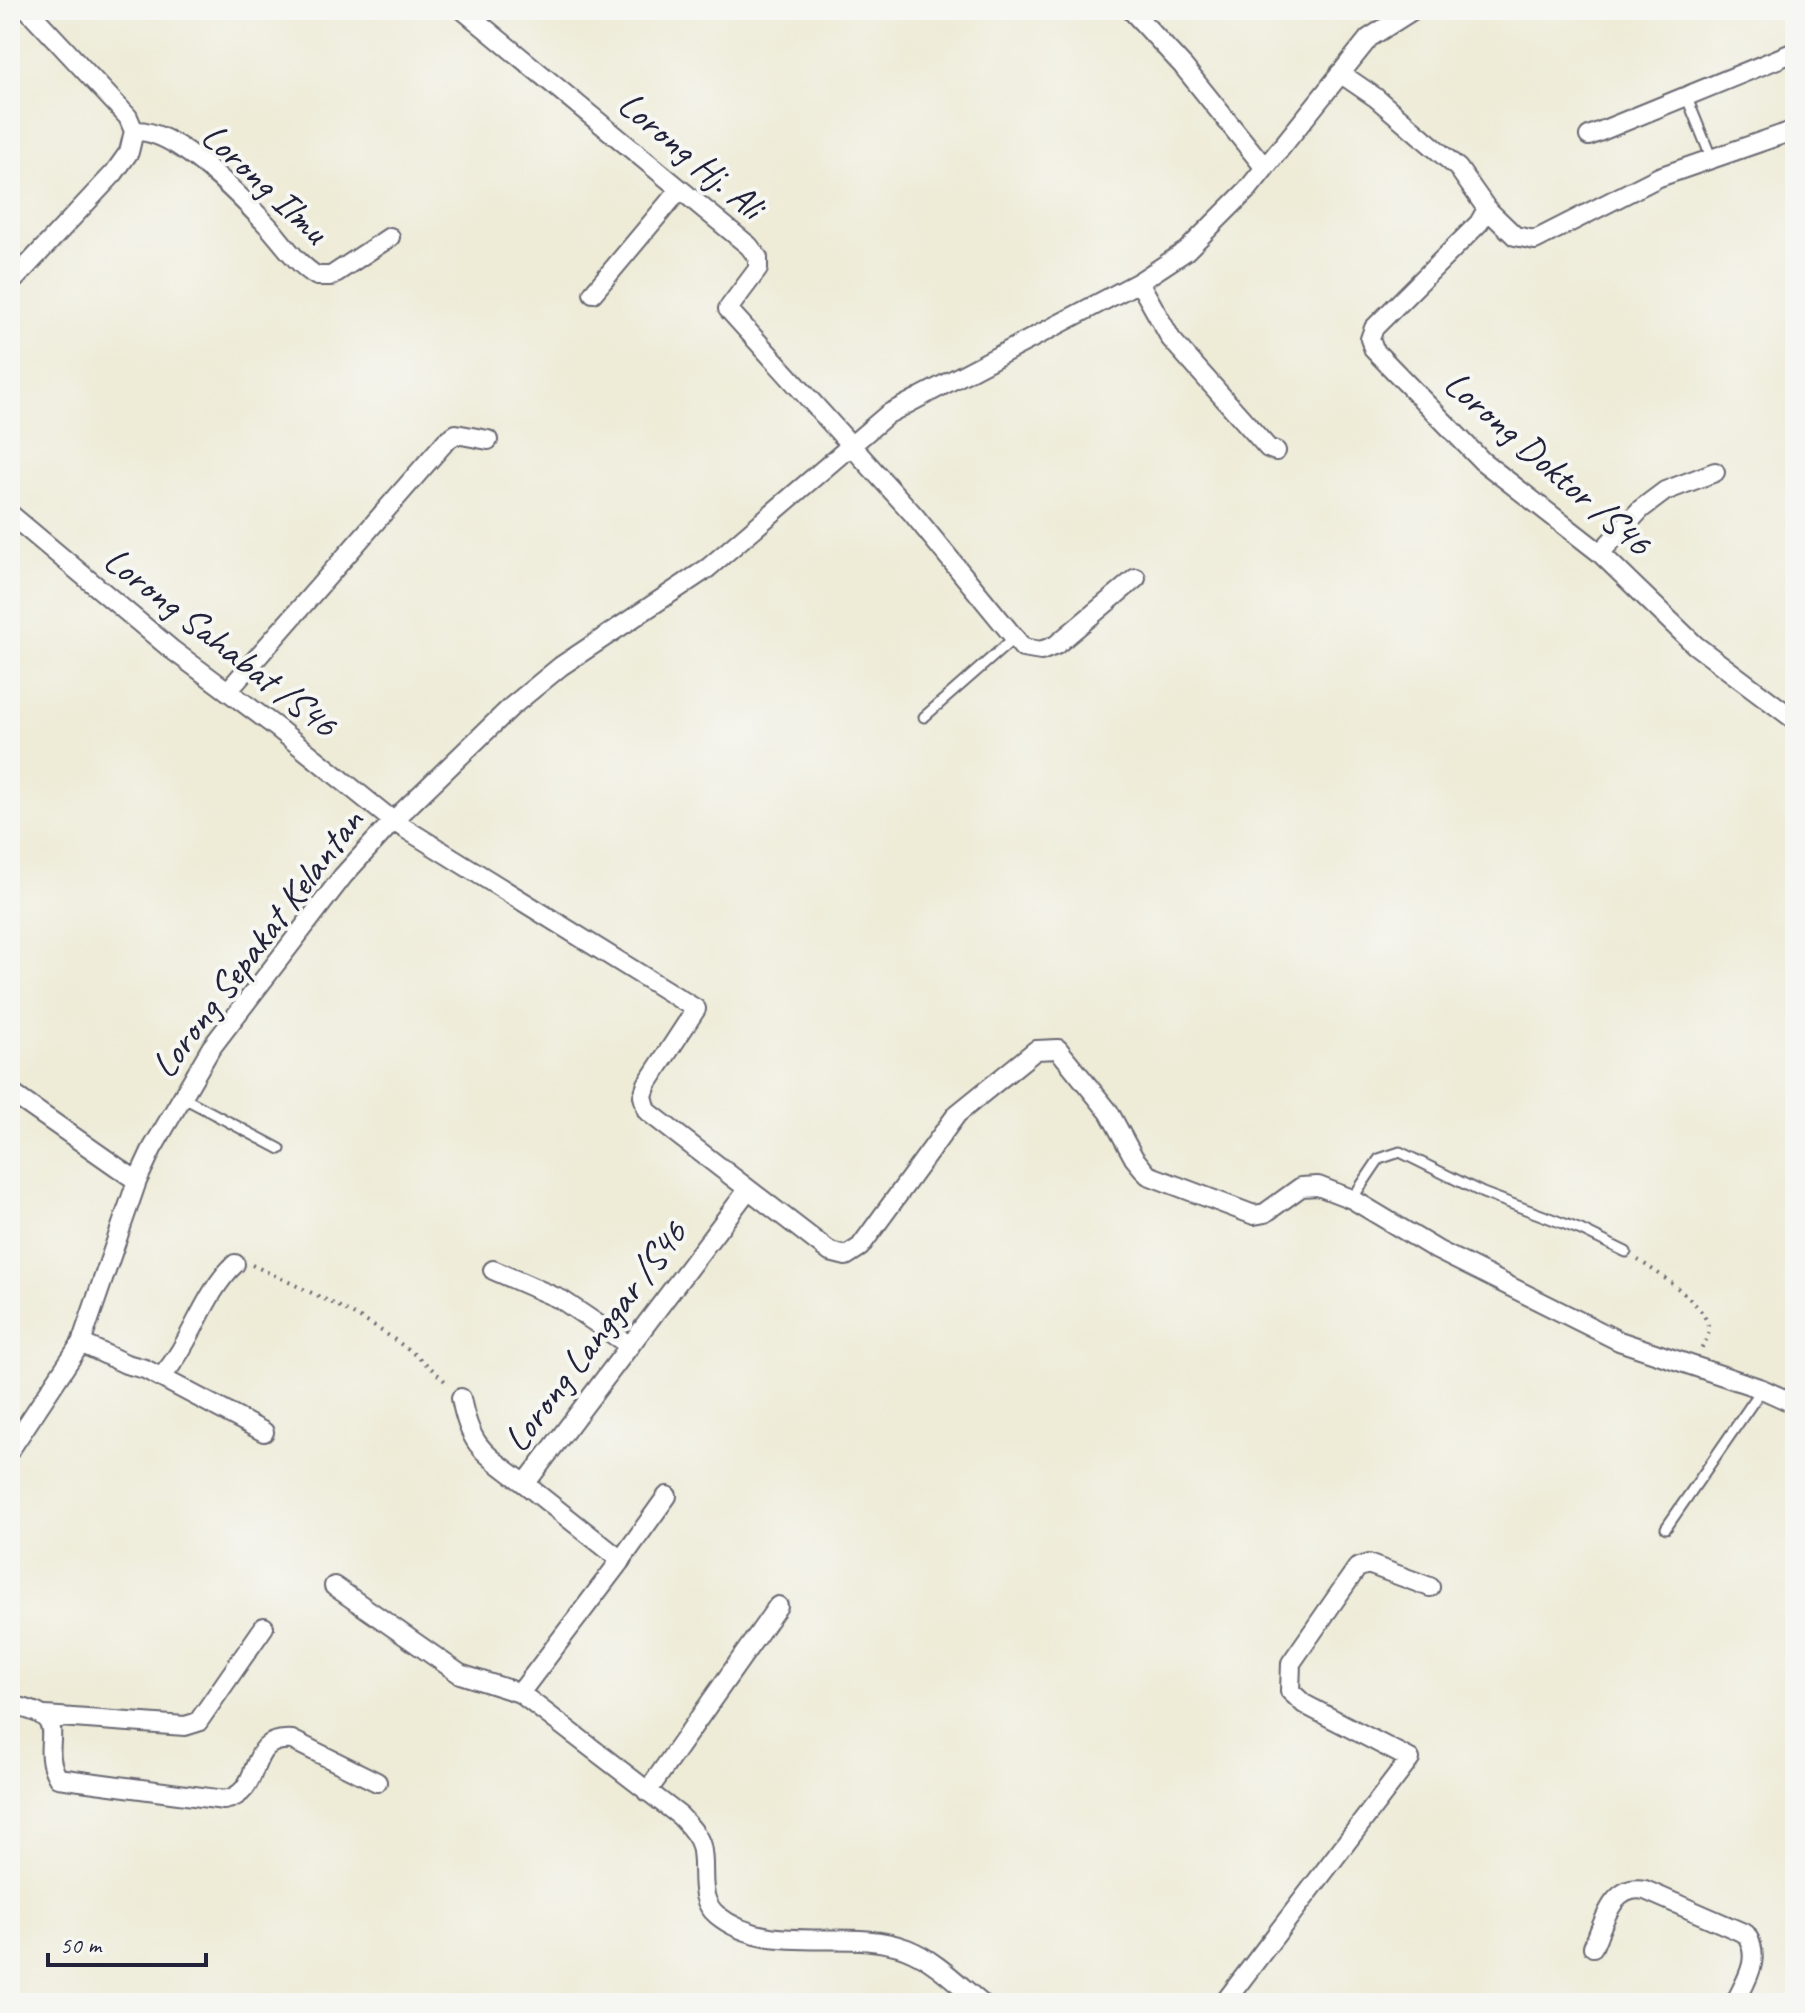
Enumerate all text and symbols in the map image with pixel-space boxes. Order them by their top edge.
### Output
street label: Lorong Hj. Ali [609,81,776,232]
street label: Lorong Ilmu [192,113,340,255]
street label: Lorong Doktor /S46 [1435,360,1663,567]
street label: Lorong Sahabat /S46 [95,536,349,749]
street label: Lorong Sepakat Kelantan [141,798,375,1087]
street label: Lorong Langgar /S46 [493,1210,698,1461]
scale bar [48,1917,206,1967]
text: 50 m [60,1930,103,1960]

